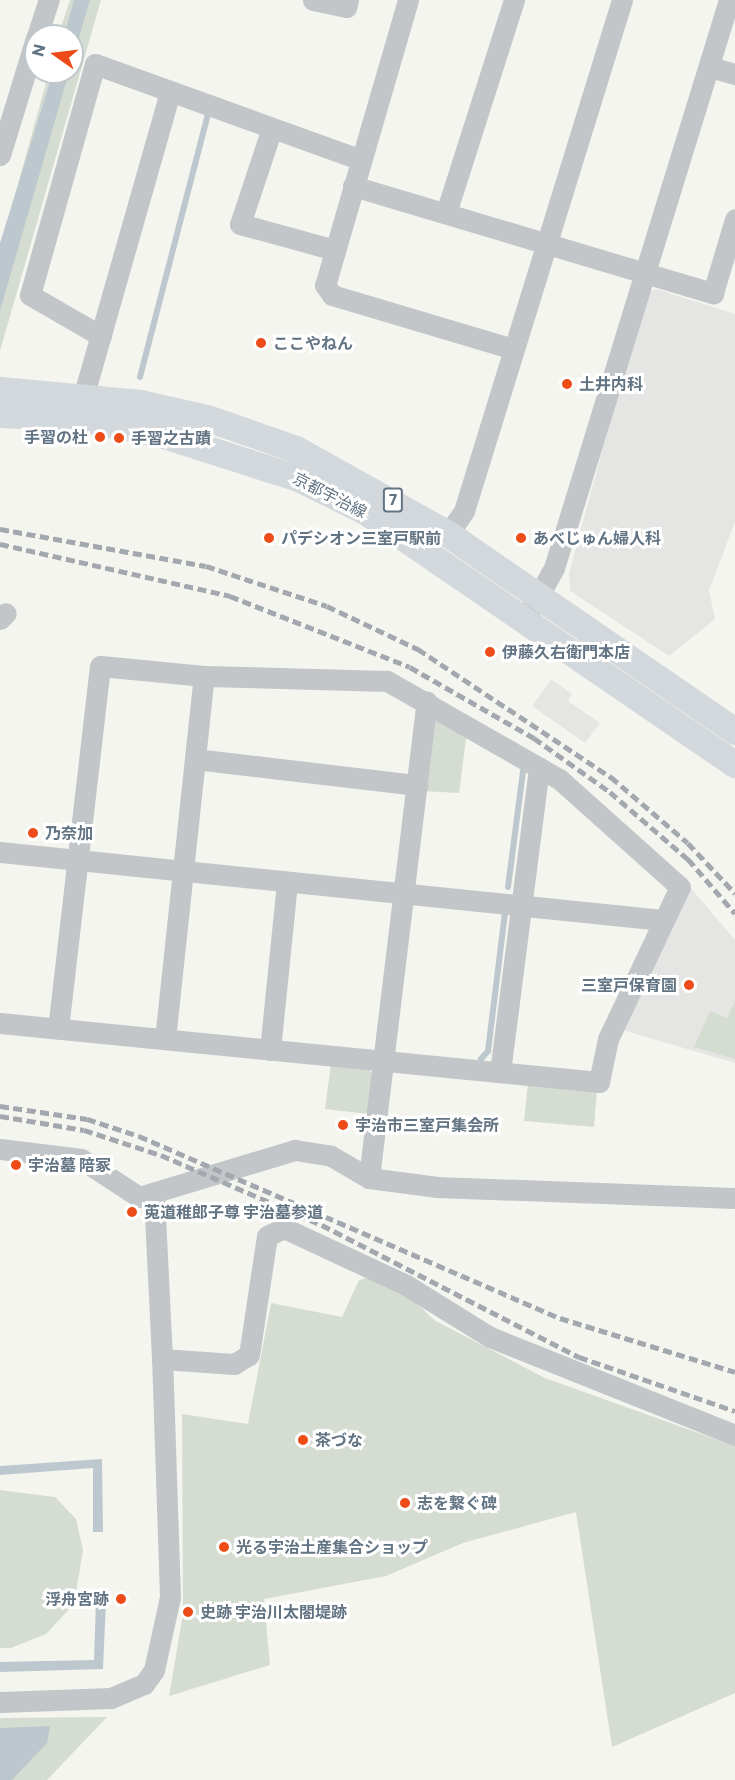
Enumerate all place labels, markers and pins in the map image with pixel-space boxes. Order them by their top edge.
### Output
place label: ここやねん [273,333,353,353]
marker: ここやねん [254,336,268,350]
place label: 土井内科 [579,374,643,394]
marker: 土井内科 [560,377,574,391]
place label: 手習の杜 [24,427,88,447]
place label: 手習之古蹟 [131,428,211,448]
marker: 手習の杜 [93,430,107,444]
marker: 手習之古蹟 [112,431,126,445]
place label: パデシオン三室戸駅前 [281,528,441,548]
place label: あべじゅん婦人科 [533,528,661,548]
marker: パデシオン三室戸駅前 [262,531,276,545]
marker: あべじゅん婦人科 [514,531,528,545]
place label: 伊藤久右衛門本店 [502,642,630,662]
marker: 伊藤久右衛門本店 [483,645,497,659]
place label: 乃奈加 [45,823,93,843]
marker: 乃奈加 [26,826,40,840]
place label: 三室戸保育園 [581,975,677,995]
marker: 三室戸保育園 [682,978,696,992]
place label: 宇治市三室戸集会所 [355,1115,499,1135]
marker: 宇治市三室戸集会所 [336,1118,350,1132]
place label: 宇治墓 陪冢 [28,1155,111,1175]
marker: 宇治墓 陪冢 [9,1158,23,1172]
place label: 莵道稚郎子尊 宇治墓参道 [144,1202,323,1222]
marker: 莵道稚郎子尊 宇治墓参道 [125,1205,139,1219]
place label: 茶づな [315,1430,363,1450]
marker: 茶づな [296,1433,310,1447]
place label: 志を繋ぐ碑 [417,1493,497,1513]
marker: 志を繋ぐ碑 [398,1496,412,1510]
place label: 光る宇治土産集合ショップ [236,1537,428,1557]
marker: 光る宇治土産集合ショップ [217,1540,231,1554]
place label: 浮舟宮跡 [45,1589,109,1609]
marker: 浮舟宮跡 [114,1592,128,1606]
place label: 史跡 宇治川太閤堤跡 [200,1602,347,1622]
marker: 史跡 宇治川太閤堤跡 [181,1605,195,1619]

